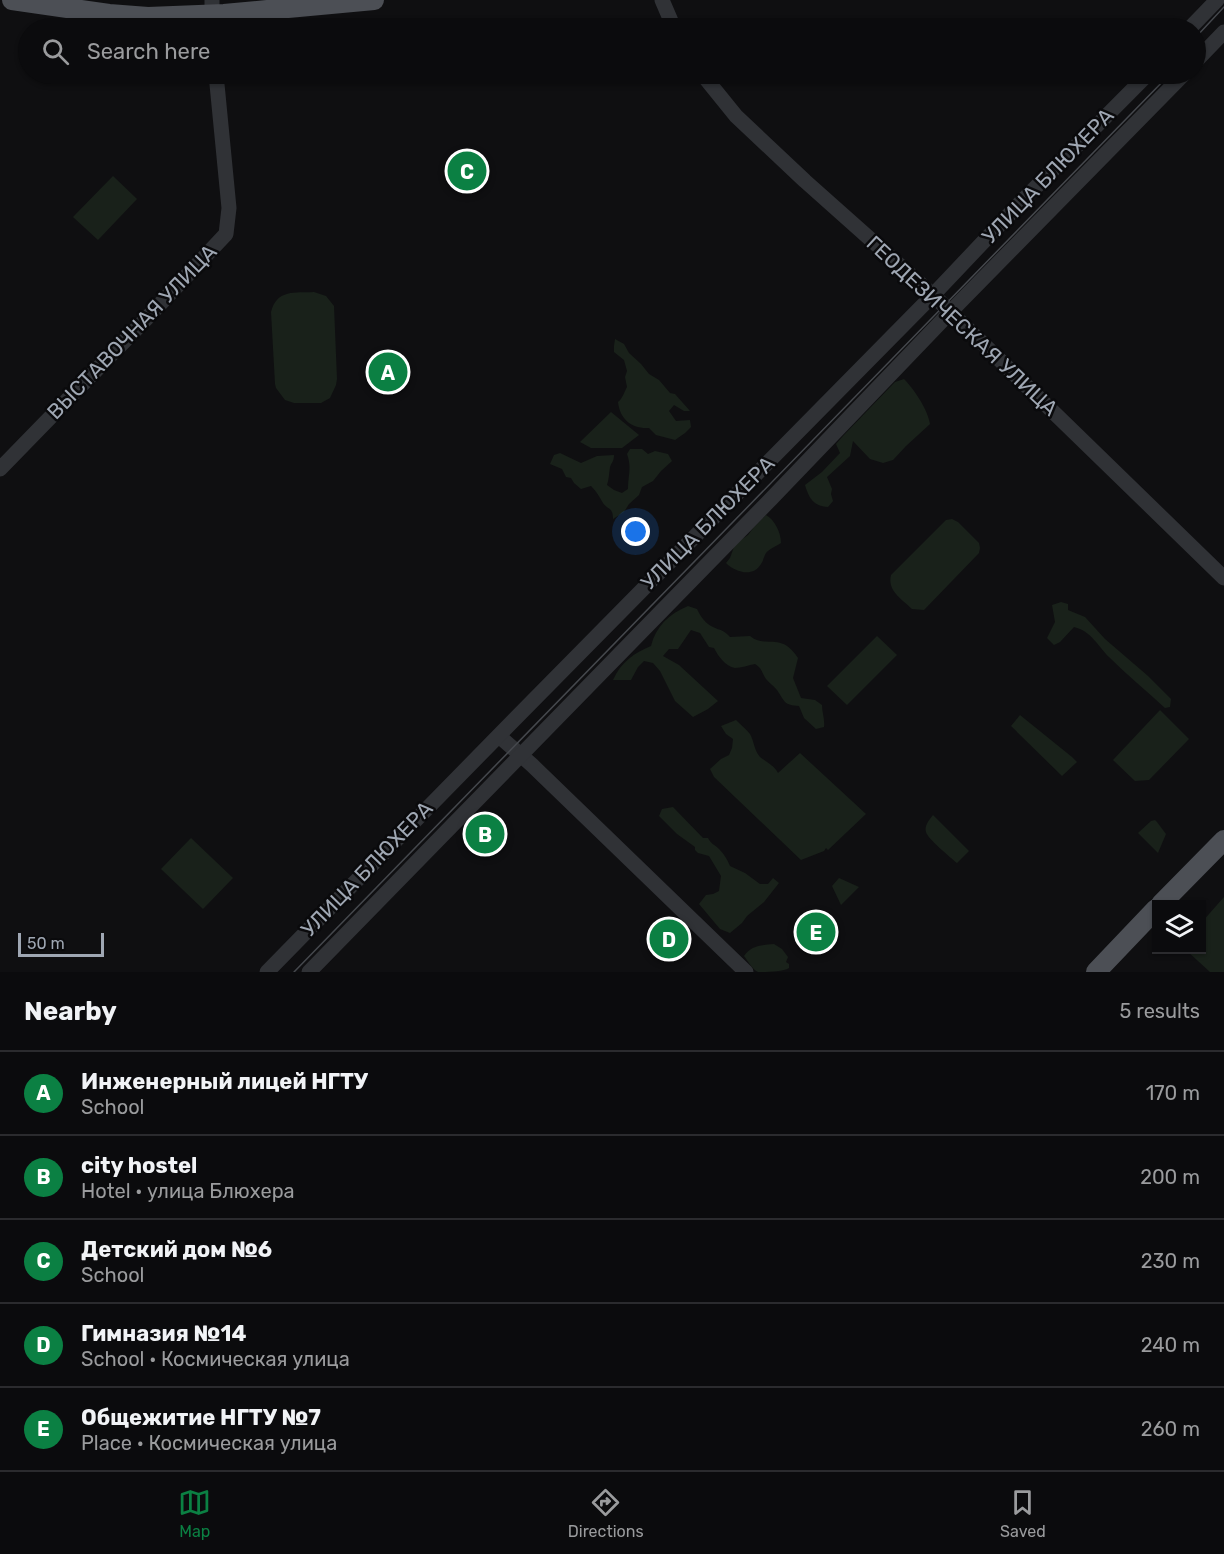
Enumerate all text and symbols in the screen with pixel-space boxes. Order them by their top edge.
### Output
search box [18,18,1206,84]
icon: search [39,35,72,68]
text: Search here [87,38,210,65]
street label: УЛИЦА БЛЮХЕРА [977,103,1119,249]
pin: C [448,148,486,194]
street label: ГЕОДЕЗИЧЕСКАЯ УЛИЦА [862,230,1063,421]
street label: ВЫСТАВОЧНАЯ УЛИЦА [42,239,222,424]
pin: A [368,350,408,394]
street label: УЛИЦА БЛЮХЕРА [636,451,780,595]
your location [621,517,650,546]
street label: УЛИЦА БЛЮХЕРА [296,796,438,942]
pin: B [466,812,504,856]
map controls [1152,900,1206,954]
button: layers [1152,900,1206,954]
pin: E [796,910,836,954]
pin: D [650,916,688,962]
scale bar [18,930,104,958]
text: 50 m [27,934,65,953]
text: Nearby [24,996,117,1027]
text: 5 results [1119,999,1200,1023]
text: Инженерный лицей НГТУ [81,1068,368,1095]
text: A [36,1081,51,1105]
text: 170 m [1146,1081,1200,1105]
text: School [81,1095,144,1119]
text: city hostel [81,1152,197,1179]
text: B [36,1165,51,1189]
text: 200 m [1140,1165,1200,1189]
text: Hotel · улица Блюхера [81,1179,295,1203]
text: Детский дом №6 [81,1236,272,1263]
text: C [36,1249,51,1273]
text: 230 m [1141,1249,1200,1273]
text: School [81,1263,144,1287]
text: Гимназия №14 [81,1320,246,1347]
text: D [36,1333,51,1357]
text: 240 m [1141,1333,1200,1357]
text: School · Космическая улица [81,1347,350,1371]
text: Общежитие НГТУ №7 [81,1404,321,1431]
text: E [37,1417,50,1441]
text: 260 m [1141,1417,1200,1441]
text: Place · Космическая улица [81,1431,337,1455]
tab: Map [178,1486,211,1541]
tab: Directions [568,1486,644,1541]
tab: Saved [1000,1486,1046,1541]

